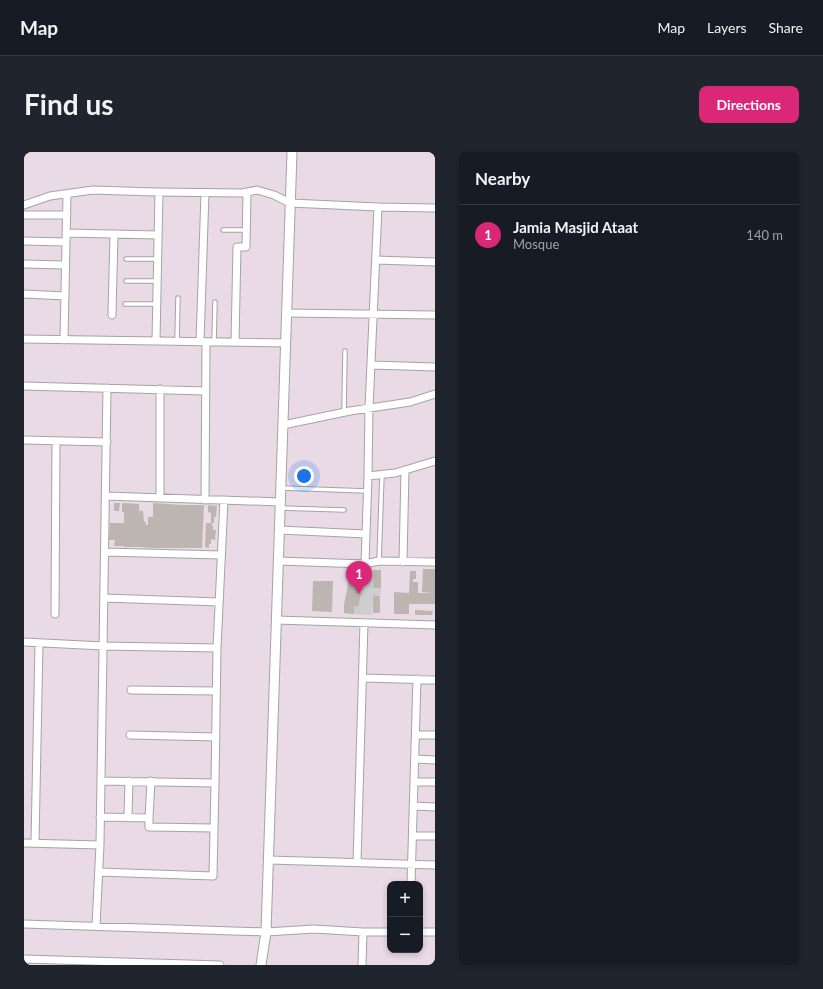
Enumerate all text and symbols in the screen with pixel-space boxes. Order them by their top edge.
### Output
text: Map [20,16,58,39]
text: Map [657,19,685,36]
text: Layers [707,19,747,36]
text: Share [769,19,803,36]
button: Directions [699,86,799,123]
text: Find us [24,87,114,121]
text: Nearby [475,168,530,189]
text: Jamia Masjid Ataat [513,218,638,236]
text: 1 [484,227,492,243]
text: 140 m [746,227,783,243]
text: Mosque [513,236,559,252]
your location [294,466,314,486]
pin: 1 [346,561,372,594]
map controls [387,881,423,953]
button: + [387,881,423,917]
button: − [387,917,423,953]

